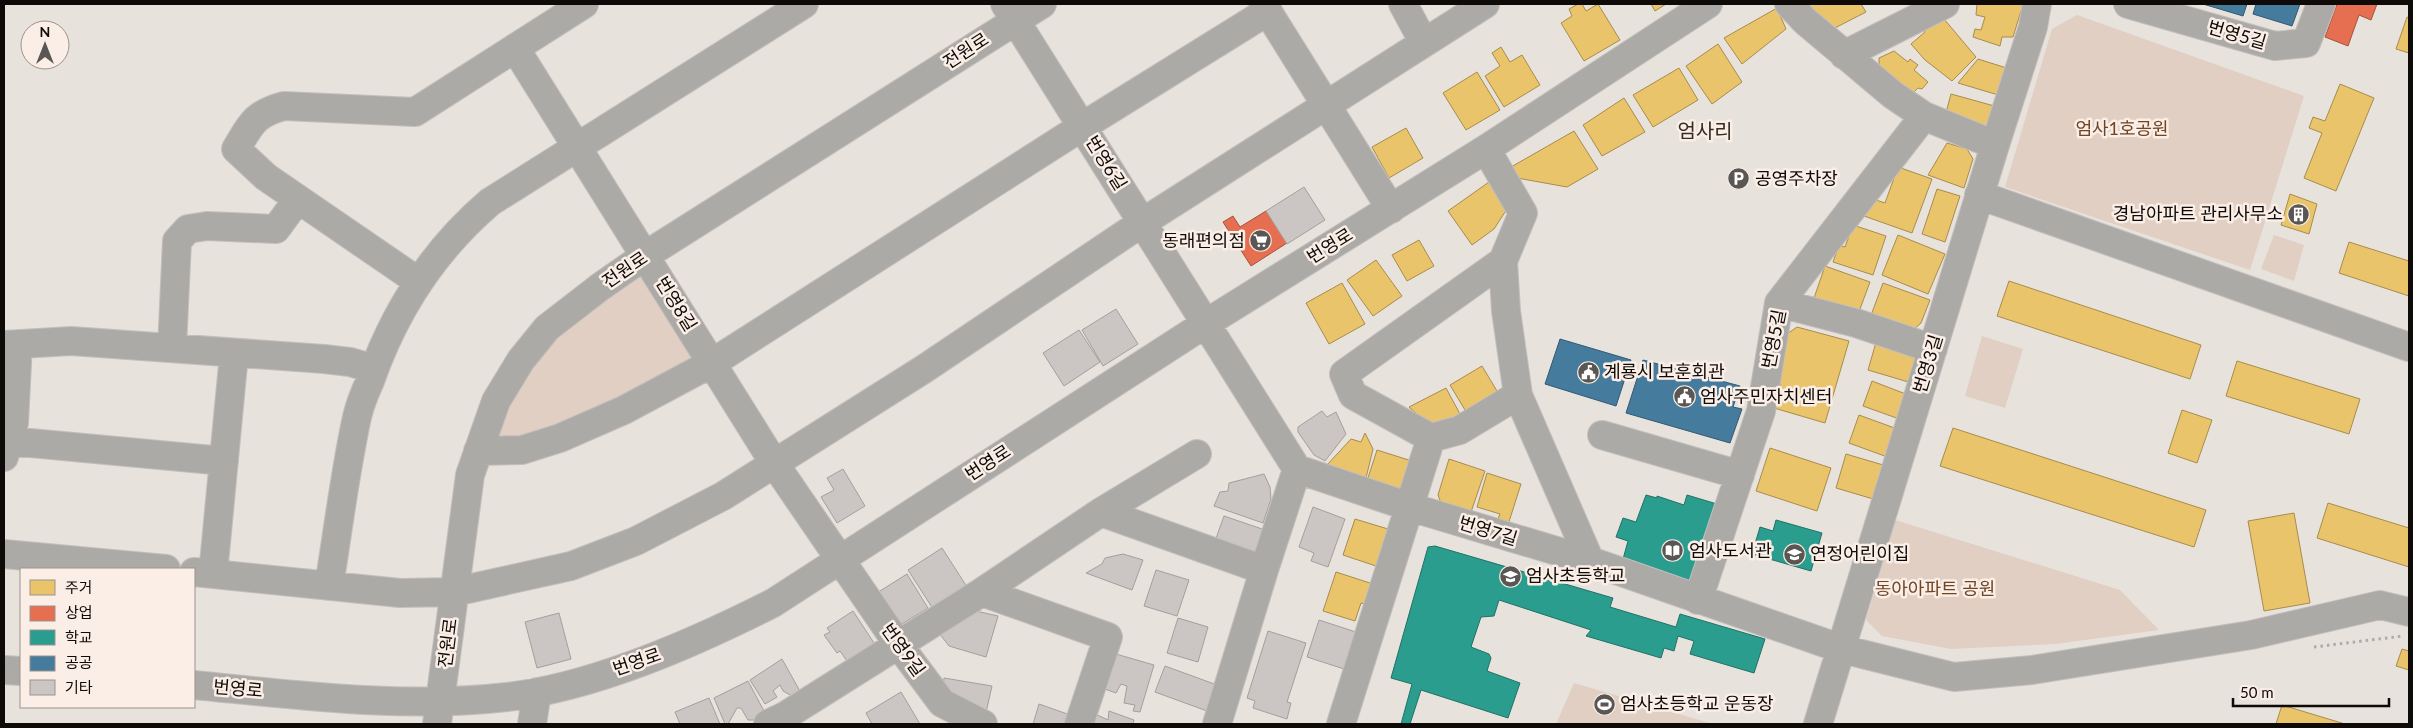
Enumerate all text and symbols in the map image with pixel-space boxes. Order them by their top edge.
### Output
street label: 번영5길 [2205,15,2269,53]
north arrow [20,20,70,70]
text: N [40,23,50,40]
street label: 전원로 [939,27,992,73]
park label: 엄사1호공원 [2075,117,2169,139]
district label: 엄사리 [1677,118,1733,142]
street label: 번영6길 [1082,131,1132,194]
parking icon: 공영주차장 [1727,167,1751,191]
place label: 공영주차장 [1755,167,1838,189]
place label: 경남아파트 관리사무소 [2113,202,2283,224]
building icon: 경남아파트 관리사무소 [2287,202,2311,226]
street label: 번영로 [1303,223,1356,268]
place label: 동래편의점 [1162,229,1245,251]
supermarket icon: 동래편의점 [1249,229,1273,253]
street label: 전원로 [598,246,651,292]
street label: 번영8길 [652,272,702,335]
street label: 번영5길 [1756,307,1790,370]
street label: 번영3길 [1908,332,1946,396]
public building icon: 계룡시 보훈회관 [1576,360,1600,384]
place label: 계룡시 보훈회관 [1604,360,1725,382]
public building icon: 엄사주민자치센터 [1672,385,1696,409]
place label: 엄사주민자치센터 [1700,385,1832,407]
street label: 번영로 [961,439,1014,485]
street label: 번영7길 [1456,511,1520,549]
library icon: 엄사도서관 [1661,539,1685,563]
place label: 엄사도서관 [1689,539,1772,561]
school or university icon: 연정어린이집 [1782,542,1806,566]
place label: 연정어린이집 [1810,542,1909,564]
school or university icon: 엄사초등학교 [1498,564,1522,588]
place label: 엄사초등학교 [1526,564,1625,586]
legend [20,568,195,708]
park label: 동아아파트 공원 [1875,577,1995,599]
text: 주거 [65,578,93,596]
text: 상업 [65,603,93,621]
street label: 전원로 [433,617,461,669]
street label: 번영9길 [877,619,930,680]
text: 학교 [65,628,93,646]
street label: 번영로 [610,643,664,680]
text: 공공 [65,653,93,671]
street label: 번영로 [212,675,264,701]
scale bar [2233,676,2389,708]
text: 기타 [65,678,93,696]
text: 50 m [2240,683,2274,701]
sports icon: 엄사초등학교 운동장 [1592,692,1616,716]
place label: 엄사초등학교 운동장 [1620,692,1774,714]

